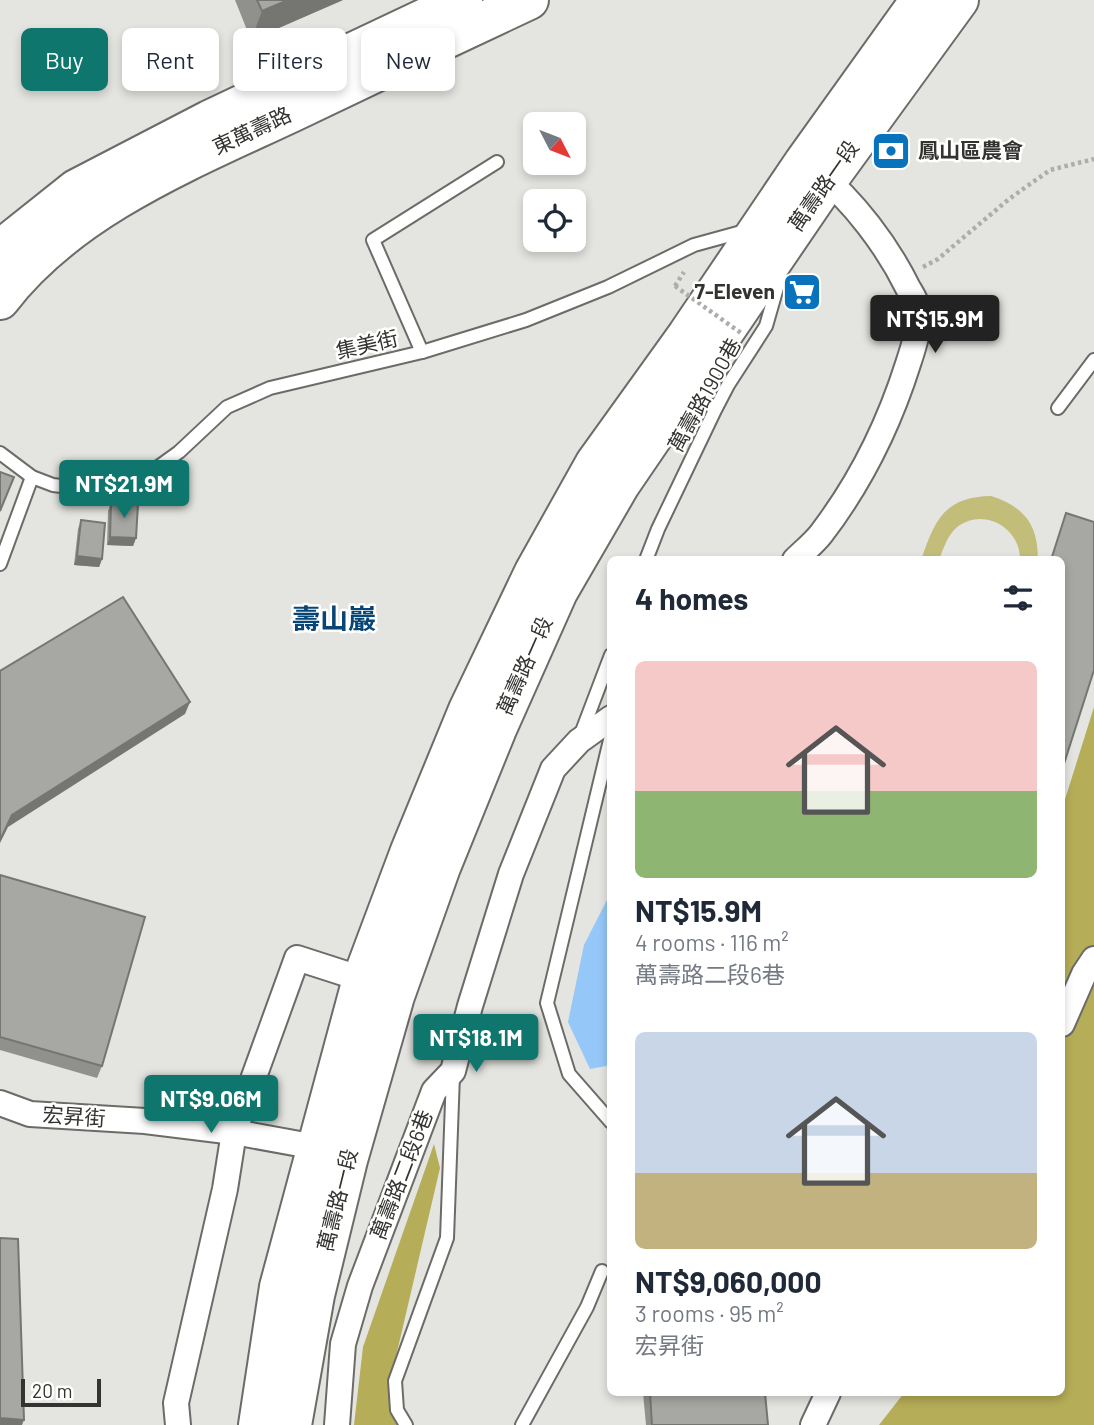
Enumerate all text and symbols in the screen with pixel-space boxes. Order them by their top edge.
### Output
chip: Buy [21,28,108,91]
chip: Rent [122,28,219,91]
chip: Filters [233,28,347,91]
chip: New [361,28,455,91]
street label: 東萬壽路 [208,101,295,159]
north arrow [523,112,586,175]
map controls [523,112,586,252]
bank icon: 鳳山區農會 [870,130,912,172]
street label: 萬壽路一段 [782,135,863,235]
place label: 鳳山區農會 [918,137,1023,162]
button: locate [523,189,586,252]
supermarket icon: 7-Eleven [781,271,823,313]
place label: 7-Eleven [695,278,775,303]
pin: NT$15.9M [863,296,1007,355]
text: NT$15.9M [886,304,984,332]
street label: 集美街 [333,324,400,363]
street label: 萬壽路1900巷 [662,333,745,455]
pin: NT$21.9M [52,461,196,520]
text: NT$21.9M [75,469,173,497]
icon: filters [999,579,1037,617]
text: 4 homes [635,580,748,616]
district label: 壽山巖 [292,601,376,635]
street label: 萬壽路一段 [491,612,556,718]
icon: home [773,707,899,833]
text: NT$15.9M [635,892,762,928]
text: 4 rooms · 116 m² [635,928,789,956]
text: 萬壽路二段6巷 [635,960,785,988]
pin: NT$18.1M [404,1014,548,1074]
text: NT$18.1M [429,1023,523,1051]
pin: NT$9.06M [139,1076,283,1135]
icon: home [773,1078,899,1204]
text: NT$9.06M [160,1084,262,1112]
street label: 宏昇街 [42,1101,106,1130]
street label: 萬壽路二段6巷 [364,1106,437,1243]
street label: 萬壽路一段 [312,1146,361,1254]
text: NT$9,060,000 [635,1263,822,1299]
text: 3 rooms · 95 m² [635,1299,784,1327]
text: 宏昇街 [635,1331,704,1359]
scale bar [21,1376,102,1408]
text: 20 m [32,1379,72,1402]

